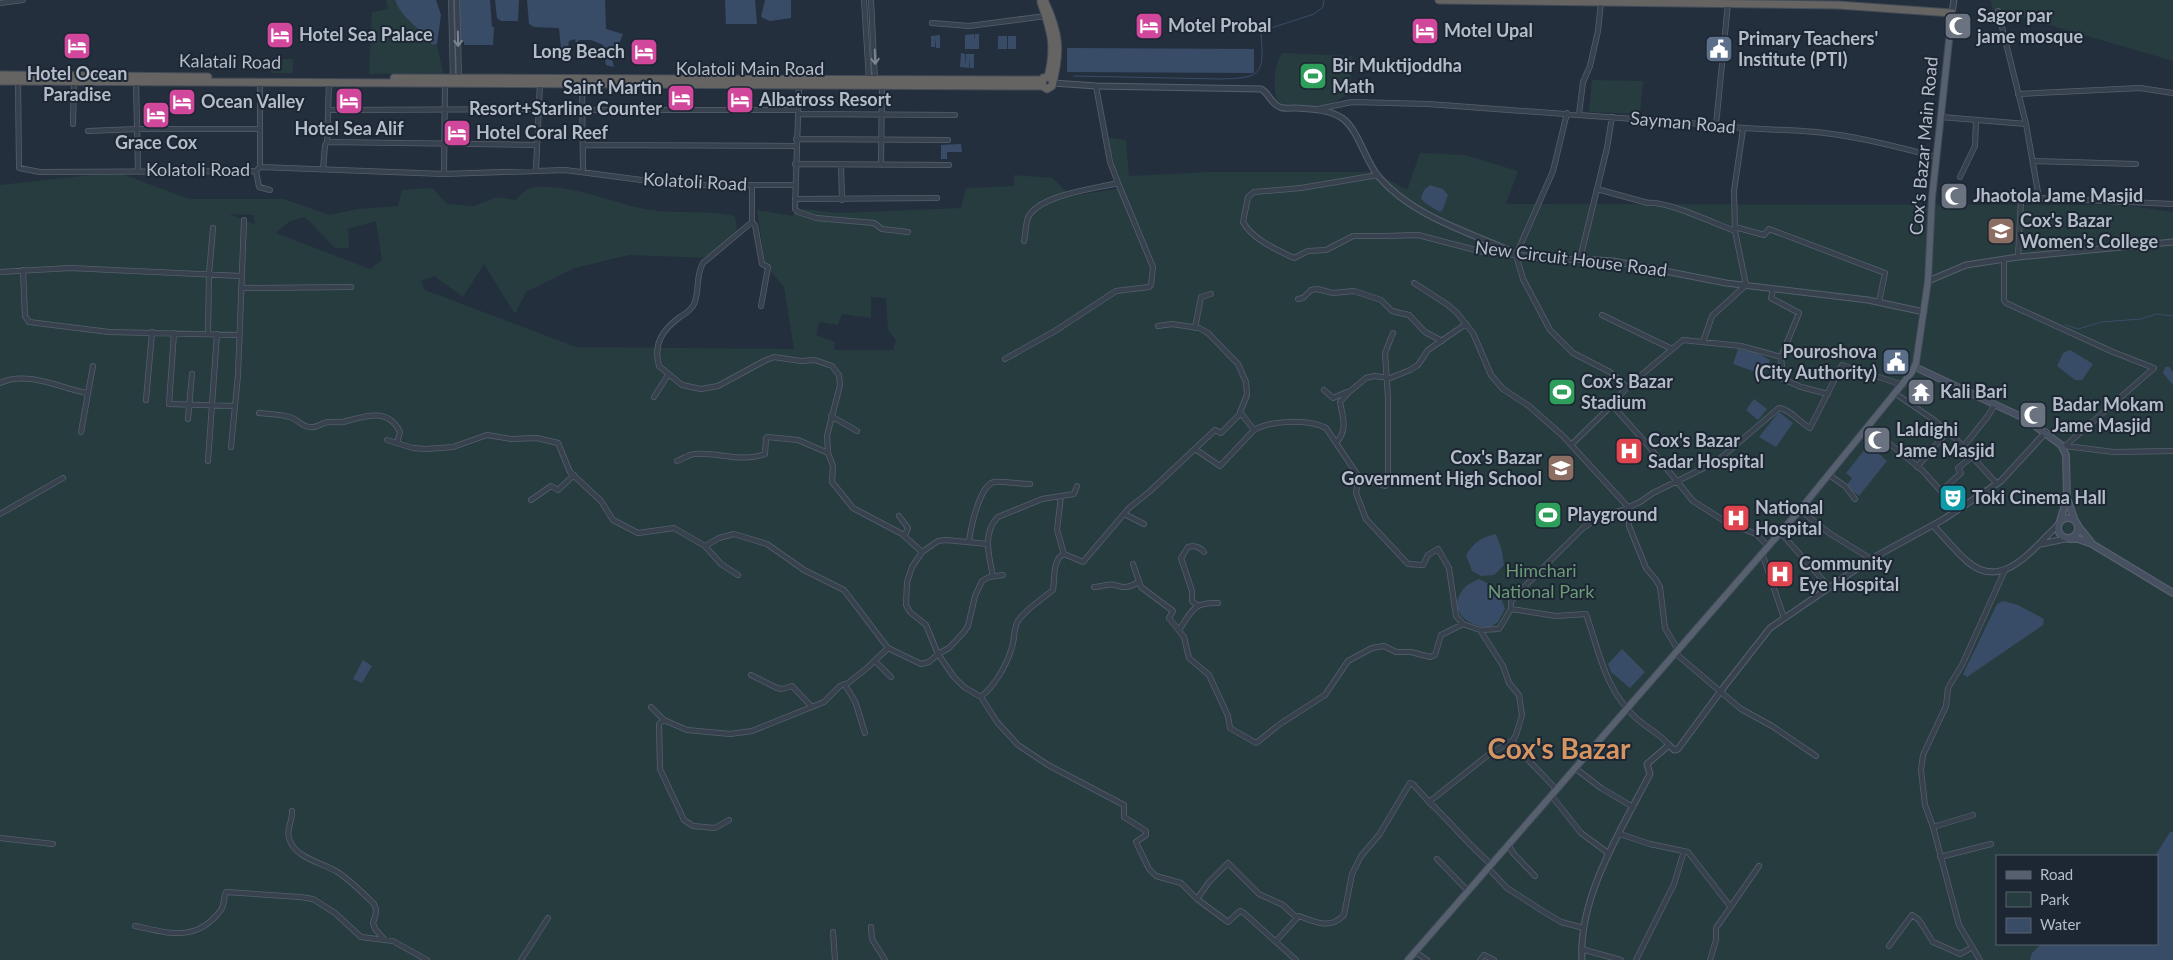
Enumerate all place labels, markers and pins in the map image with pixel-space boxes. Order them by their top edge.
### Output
place label: Sagor par jame mosque [1976,4,2083,47]
hotel icon: Motel Probal [1134,11,1164,41]
mosque icon: Sagor par jame mosque [1943,11,1973,41]
place label: Motel Probal [1168,14,1272,36]
hotel icon: Motel Upal [1410,16,1440,46]
place label: Motel Upal [1444,19,1533,41]
hotel icon: Hotel Sea Palace [265,20,295,50]
place label: Hotel Sea Palace [299,23,433,45]
place label: Primary Teachers' Institute (PTI) [1738,27,1878,70]
hotel icon: Hotel Ocean Paradise [62,31,92,61]
public building icon: Primary Teachers' Institute (PTI) [1704,34,1734,64]
hotel icon: Long Beach [629,37,659,67]
place label: Long Beach [532,40,625,62]
place label: Bir Muktijoddha Math [1332,54,1462,97]
sports icon: Bir Muktijoddha Math [1298,61,1328,91]
place label: Hotel Ocean Paradise [27,62,127,105]
place label: Saint Martin Resort+Starline Counter [469,76,662,119]
hotel icon: Saint Martin Resort+Starline Counter [666,83,696,113]
hotel icon: Albatross Resort [725,85,755,115]
hotel icon: Hotel Sea Alif [334,86,364,116]
hotel icon: Ocean Valley [167,87,197,117]
place label: Albatross Resort [758,88,891,110]
place label: Ocean Valley [201,90,305,112]
hotel icon: Grace Cox [141,100,171,130]
place label: Hotel Sea Alif [294,117,404,139]
hotel icon: Hotel Coral Reef [442,118,472,148]
place label: Hotel Coral Reef [476,121,609,143]
place label: Grace Cox [115,131,198,153]
mosque icon: Jhaotola Jame Masjid [1939,181,1969,211]
place label: Jhaotola Jame Masjid [1973,184,2143,206]
place label: Cox's Bazar Women's College [2020,209,2159,252]
school or university icon: Cox's Bazar Women's College [1986,216,2016,246]
place label: Pouroshova (City Authority) [1755,340,1877,383]
public building icon: Pouroshova (City Authority) [1881,347,1911,377]
place label: Cox's Bazar Stadium [1581,370,1673,413]
sports icon: Cox's Bazar Stadium [1547,377,1577,407]
temple icon: Kali Bari [1906,377,1936,407]
place label: Kali Bari [1940,380,2007,402]
place label: Badar Mokam Jame Masjid [2052,393,2164,436]
mosque icon: Badar Mokam Jame Masjid [2018,400,2048,430]
place label: Laldighi Jame Masjid [1896,418,1995,461]
mosque icon: Laldighi Jame Masjid [1862,425,1892,455]
place label: Cox's Bazar Sadar Hospital [1648,429,1764,472]
hospital icon: Cox's Bazar Sadar Hospital [1614,436,1644,466]
place label: Cox's Bazar Government High School [1341,446,1542,489]
school or university icon: Cox's Bazar Government High School [1546,453,1576,483]
theatre icon: Toki Cinema Hall [1938,483,1968,513]
place label: Toki Cinema Hall [1972,486,2106,508]
place label: National Hospital [1755,496,1823,539]
sports icon: Playground [1533,500,1563,530]
place label: Playground [1567,503,1658,525]
hospital icon: National Hospital [1721,503,1751,533]
place label: Community Eye Hospital [1799,552,1899,595]
hospital icon: Community Eye Hospital [1765,559,1795,589]

